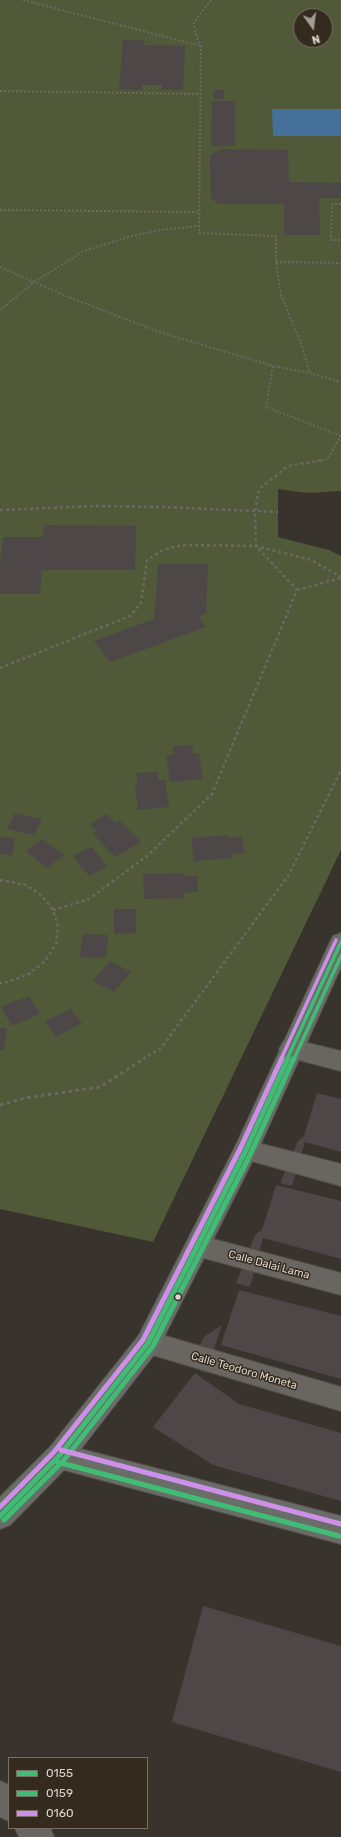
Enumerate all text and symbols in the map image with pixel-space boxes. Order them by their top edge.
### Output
north arrow [293,8,333,48]
text: N [310,32,321,46]
street label: Calle Dalai Lama [227,1248,311,1282]
unlabelled marker [173,1292,183,1302]
street label: Calle Teodoro Moneta [190,1350,298,1392]
legend [8,1757,148,1829]
text: 0155 [46,1766,73,1780]
text: 0159 [46,1786,73,1800]
text: 0160 [46,1806,74,1820]

